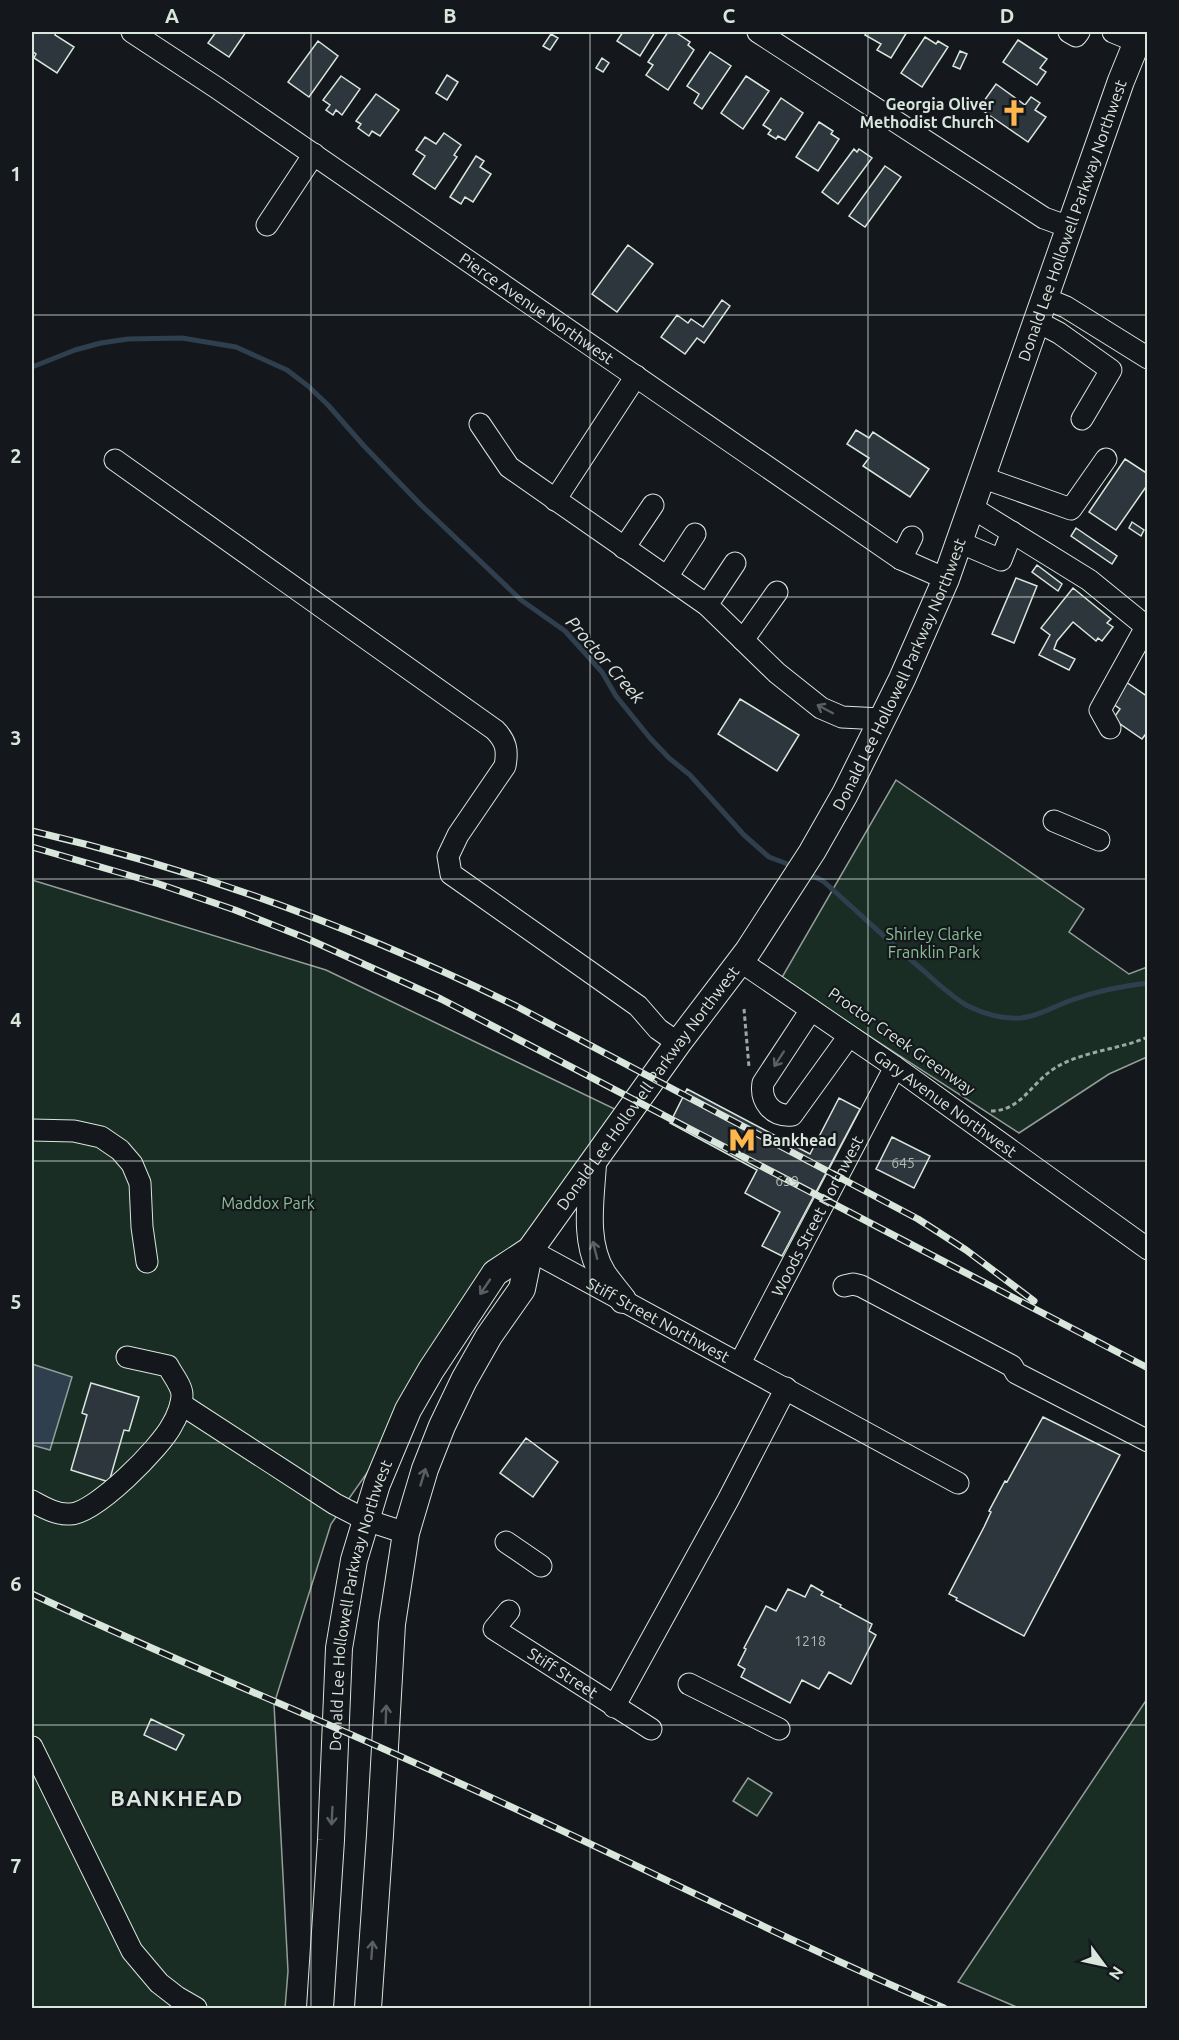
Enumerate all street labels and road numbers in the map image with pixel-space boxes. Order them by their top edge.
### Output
street label: Donald Lee Hollowell Parkway Northwest [1014,77,1130,364]
street label: Pierce Avenue Northwest [456,249,618,368]
street label: Donald Lee Hollowell Parkway Northwest [829,535,969,813]
street label: Donald Lee Hollowell Parkway Northwest [553,962,743,1213]
street label: Proctor Creek Greenway [825,983,979,1099]
street label: Gary Avenue Northwest [871,1046,1021,1161]
street label: Woods Street Northwest [768,1132,867,1299]
street label: Stiff Street Northwest [584,1274,733,1366]
street label: Donald Lee Hollowell Parkway Northwest [326,1456,395,1751]
street label: Stiff Street [525,1644,602,1702]

